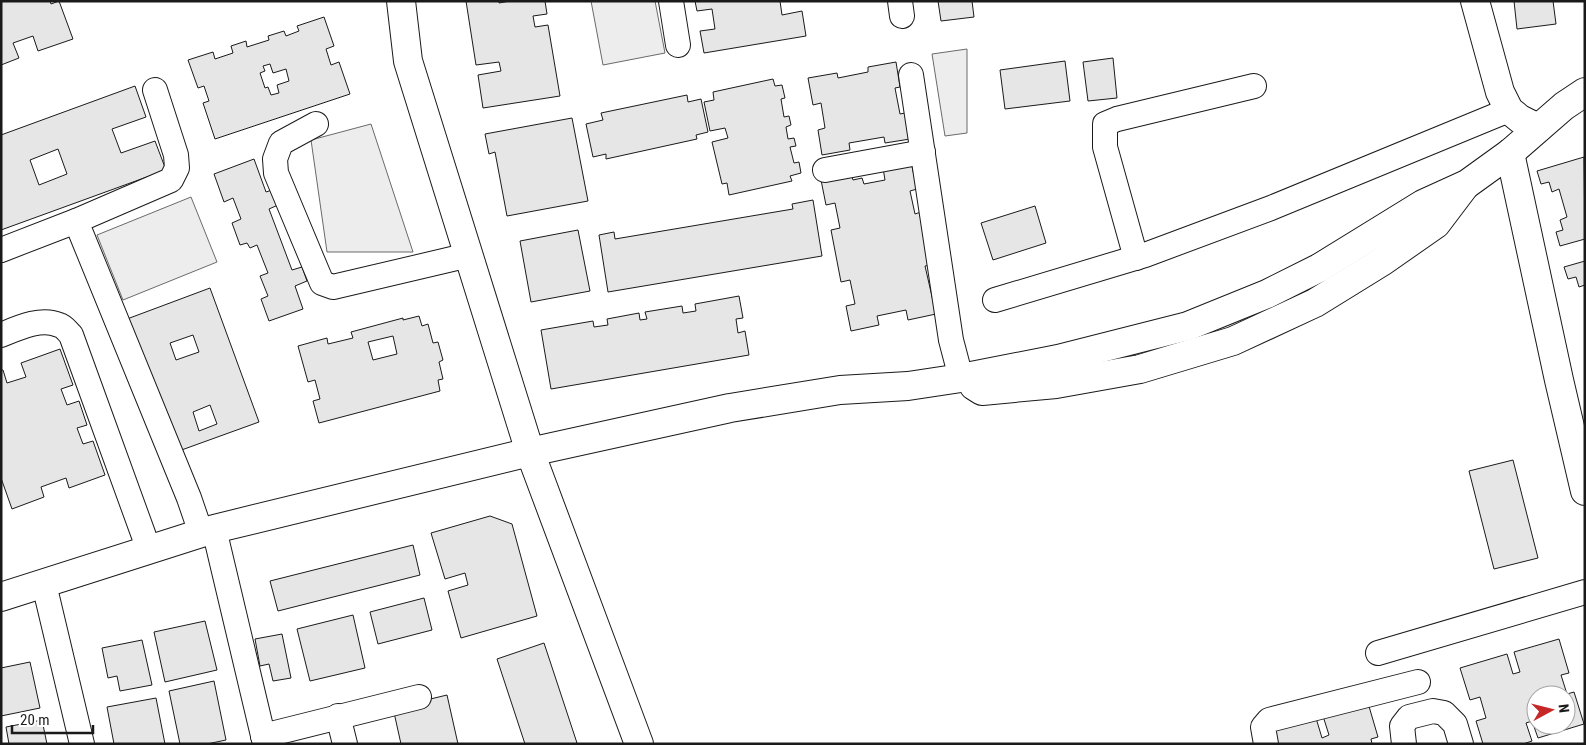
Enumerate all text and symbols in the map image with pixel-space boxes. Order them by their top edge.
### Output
north arrow [1526,685,1576,735]
scale bar [12,702,94,734]
text: N [1555,703,1572,714]
text: 20 m [20,711,50,729]

